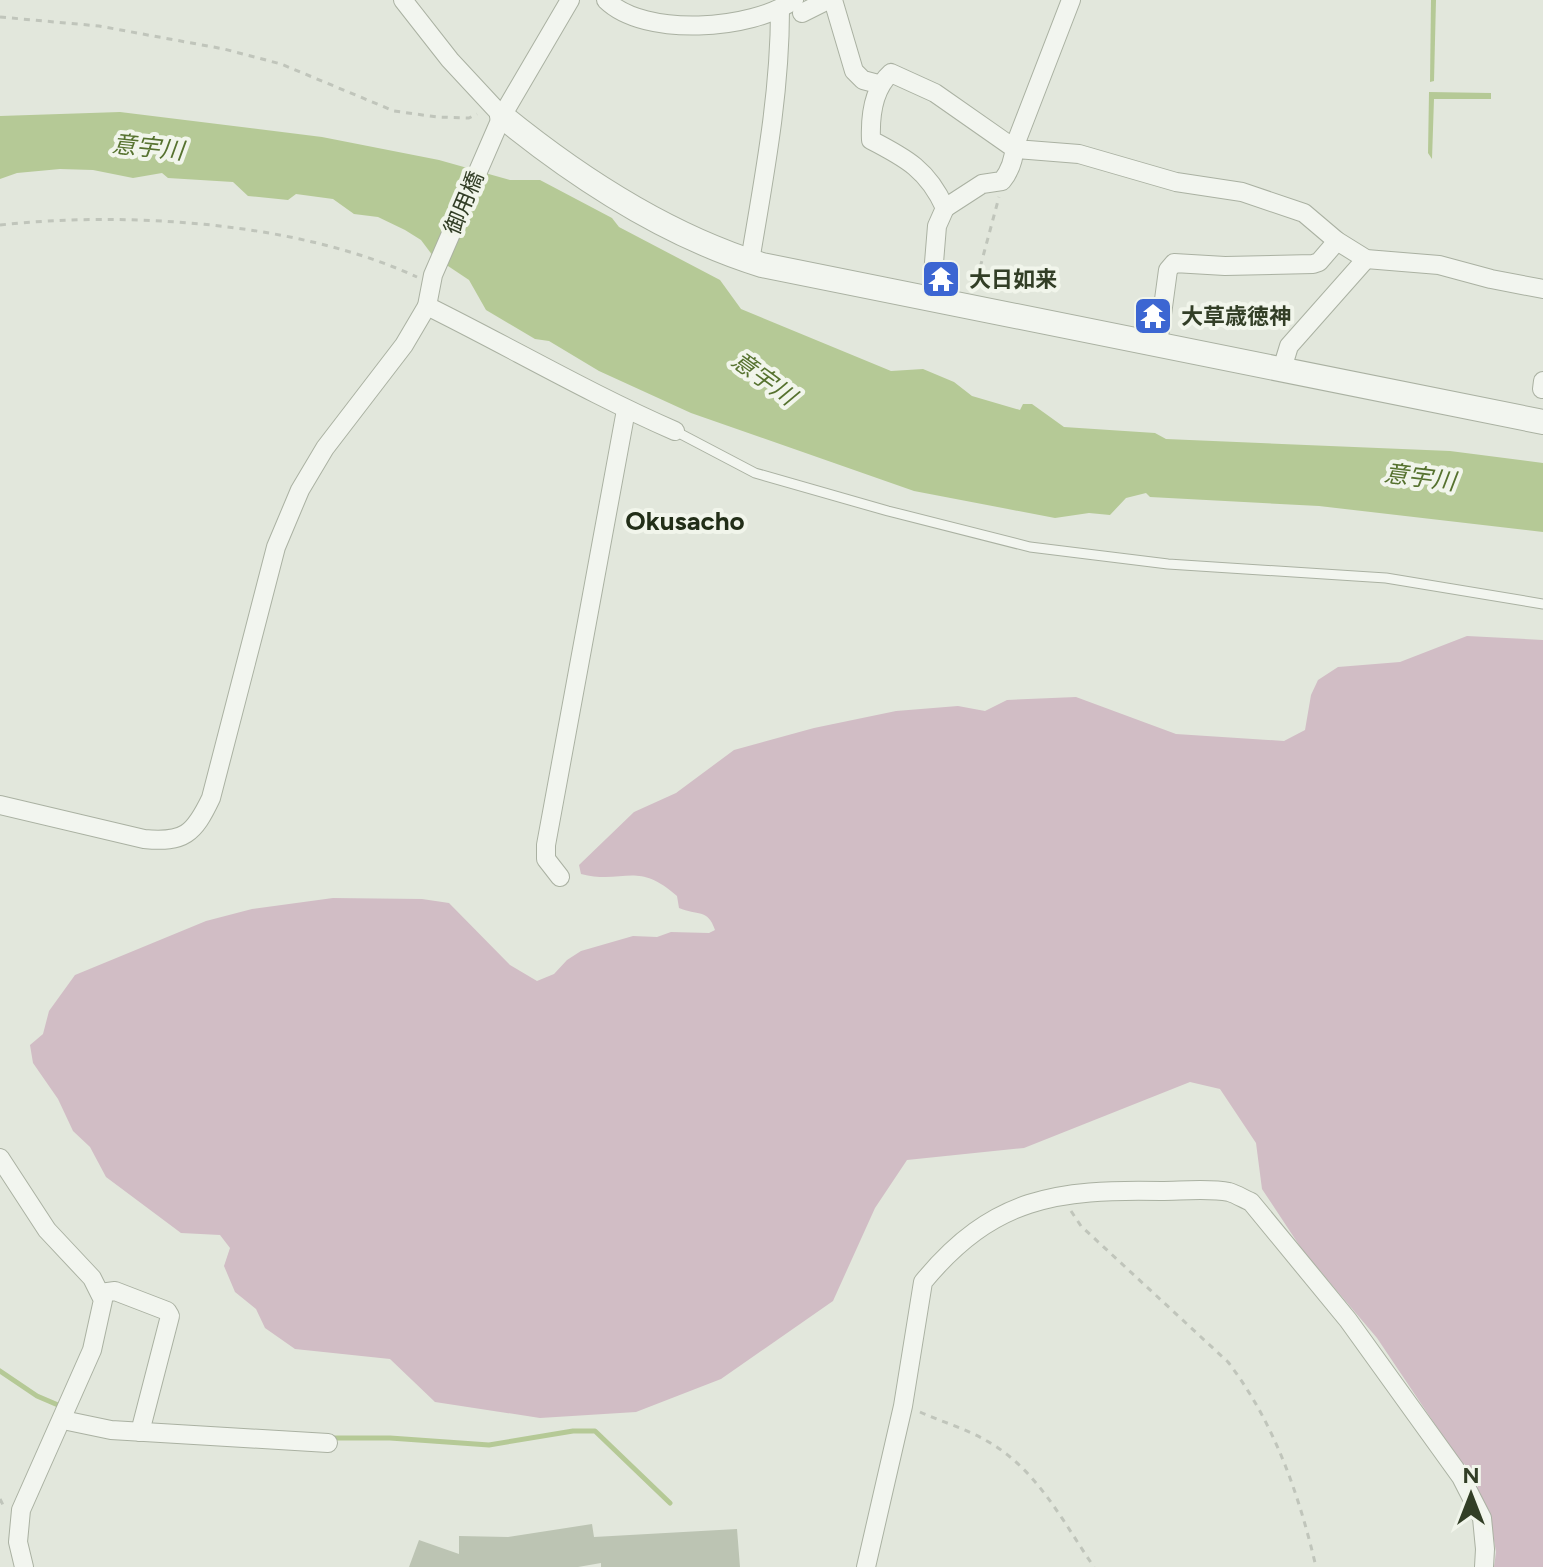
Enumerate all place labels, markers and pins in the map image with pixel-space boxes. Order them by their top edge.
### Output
temple icon: 大日如来 [920,258,962,300]
place label: 大日如来 [969,266,1057,293]
temple icon: 大草歳徳神 [1132,295,1174,337]
place label: 大草歳徳神 [1181,303,1291,330]

